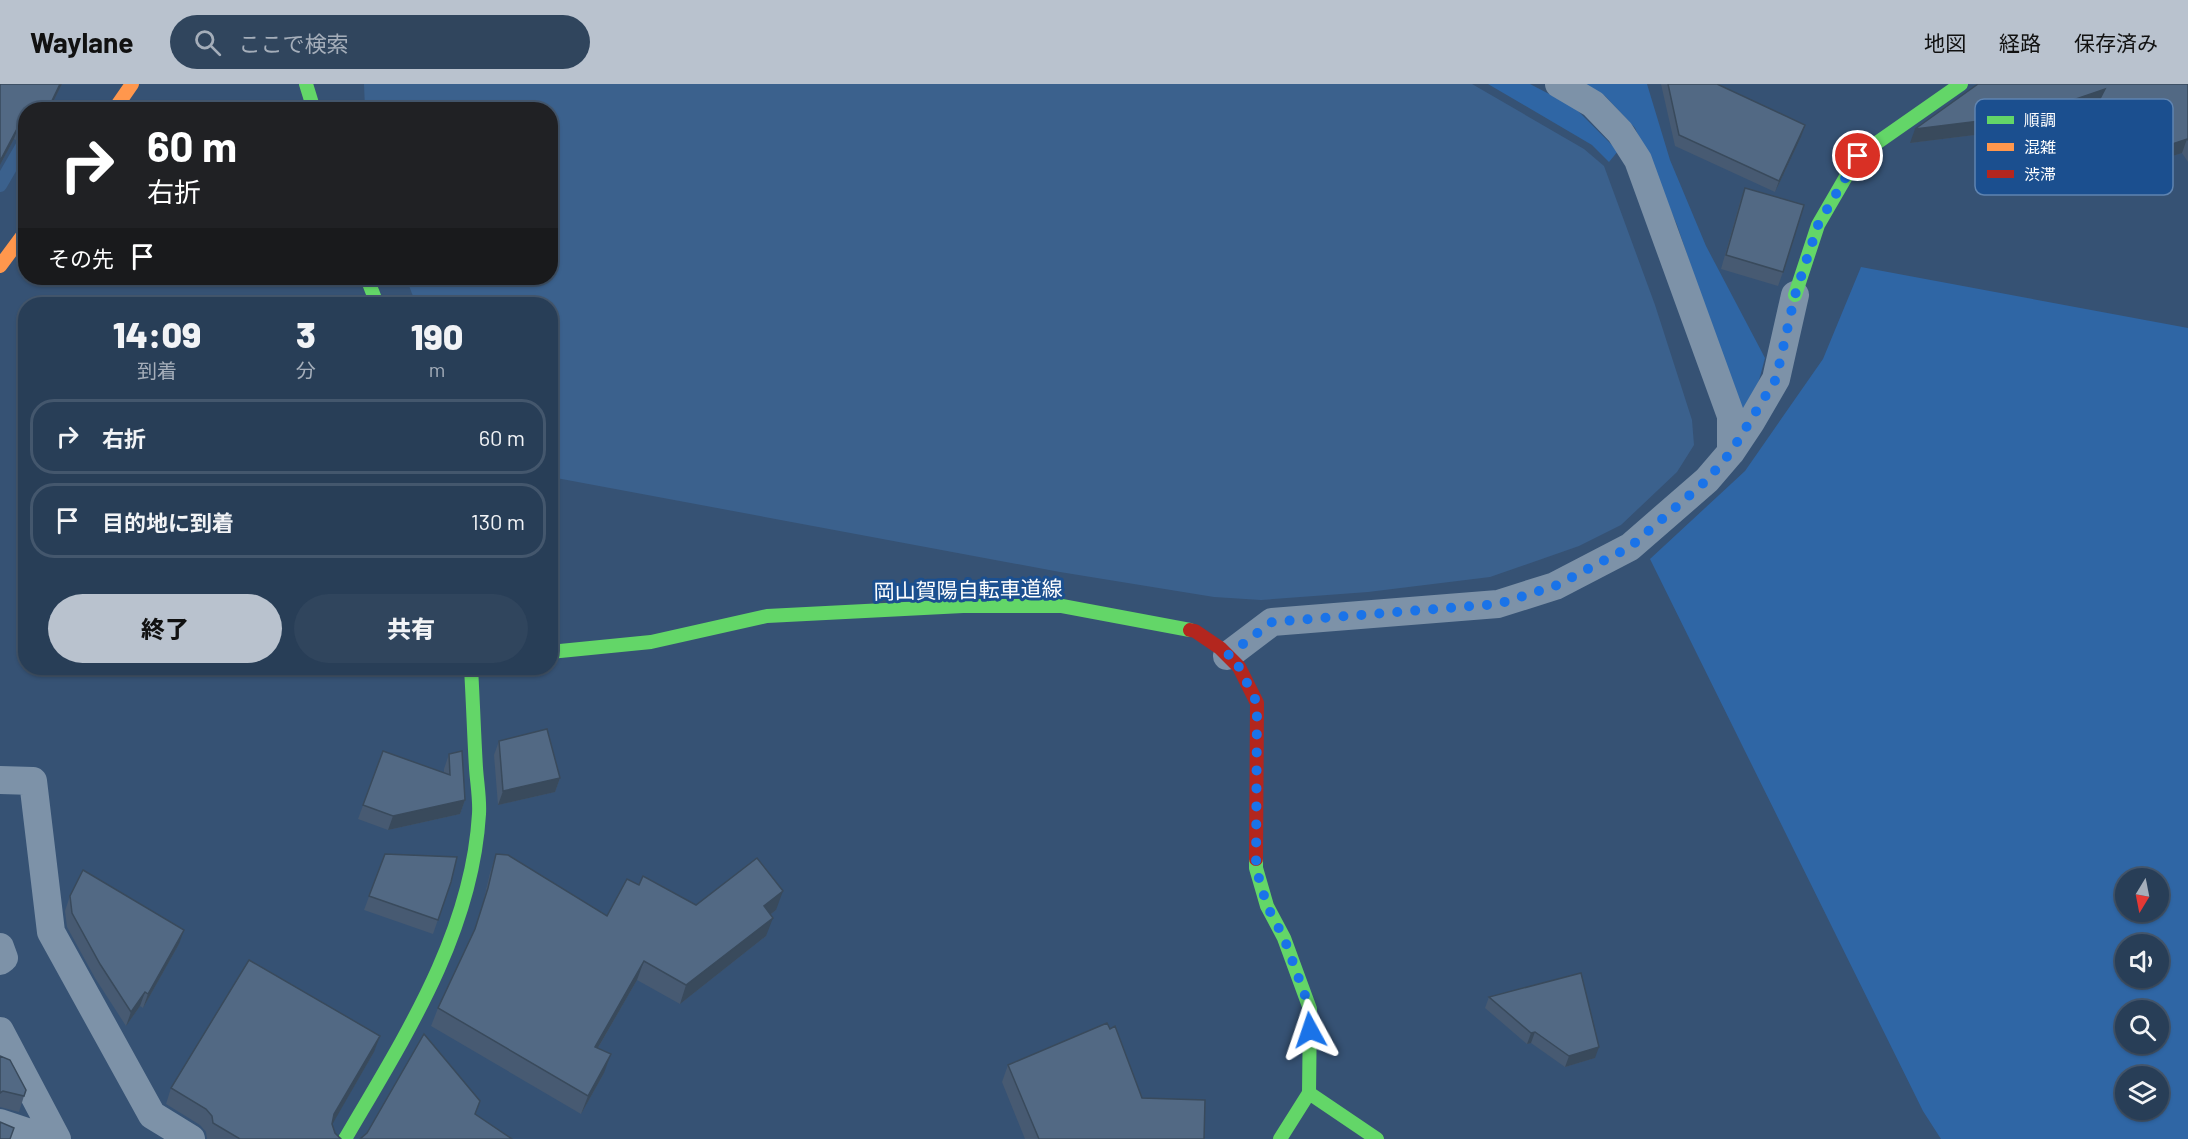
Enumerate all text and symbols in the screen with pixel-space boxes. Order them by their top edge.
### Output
search box [170,15,590,69]
text: Waylane [30,25,134,59]
icon: search [191,26,224,59]
text: ここで検索 [239,30,349,56]
text: 地図 [1924,30,1966,55]
text: 経路 [1999,30,2041,55]
text: 保存済み [2074,30,2158,55]
legend [1975,99,2173,195]
text: 順調 [2024,110,2056,129]
text: 60 m [147,120,237,170]
icon: right [48,126,126,204]
pin [1832,130,1883,181]
text: 混雑 [2024,137,2056,156]
icon: arrive [1841,139,1874,172]
text: 渋滞 [2024,164,2056,183]
text: 右折 [147,175,201,207]
icon: arrive [126,240,159,273]
text: その先 [48,245,114,271]
text: 14:09 [113,312,201,355]
text: 3 [296,312,316,355]
text: 190 [411,314,463,357]
text: m [429,357,445,381]
text: 到着 [137,358,177,382]
text: 分 [296,358,316,382]
icon: right [51,420,84,453]
text: 60 m [479,424,525,450]
text: 右折 [102,425,146,451]
icon: arrive [51,504,84,537]
text: 130 m [471,508,525,534]
text: 目的地に到着 [102,509,234,535]
street label: 岡山賀陽自転車道線 [873,575,1063,603]
button: 終了 [48,594,282,663]
button: 共有 [294,594,528,663]
north arrow [2115,868,2169,922]
map controls [2115,868,2169,1120]
button: sound [2115,934,2169,988]
position arrow [1278,998,1342,1062]
button: search [2115,1000,2169,1054]
button: layers [2115,1066,2169,1120]

